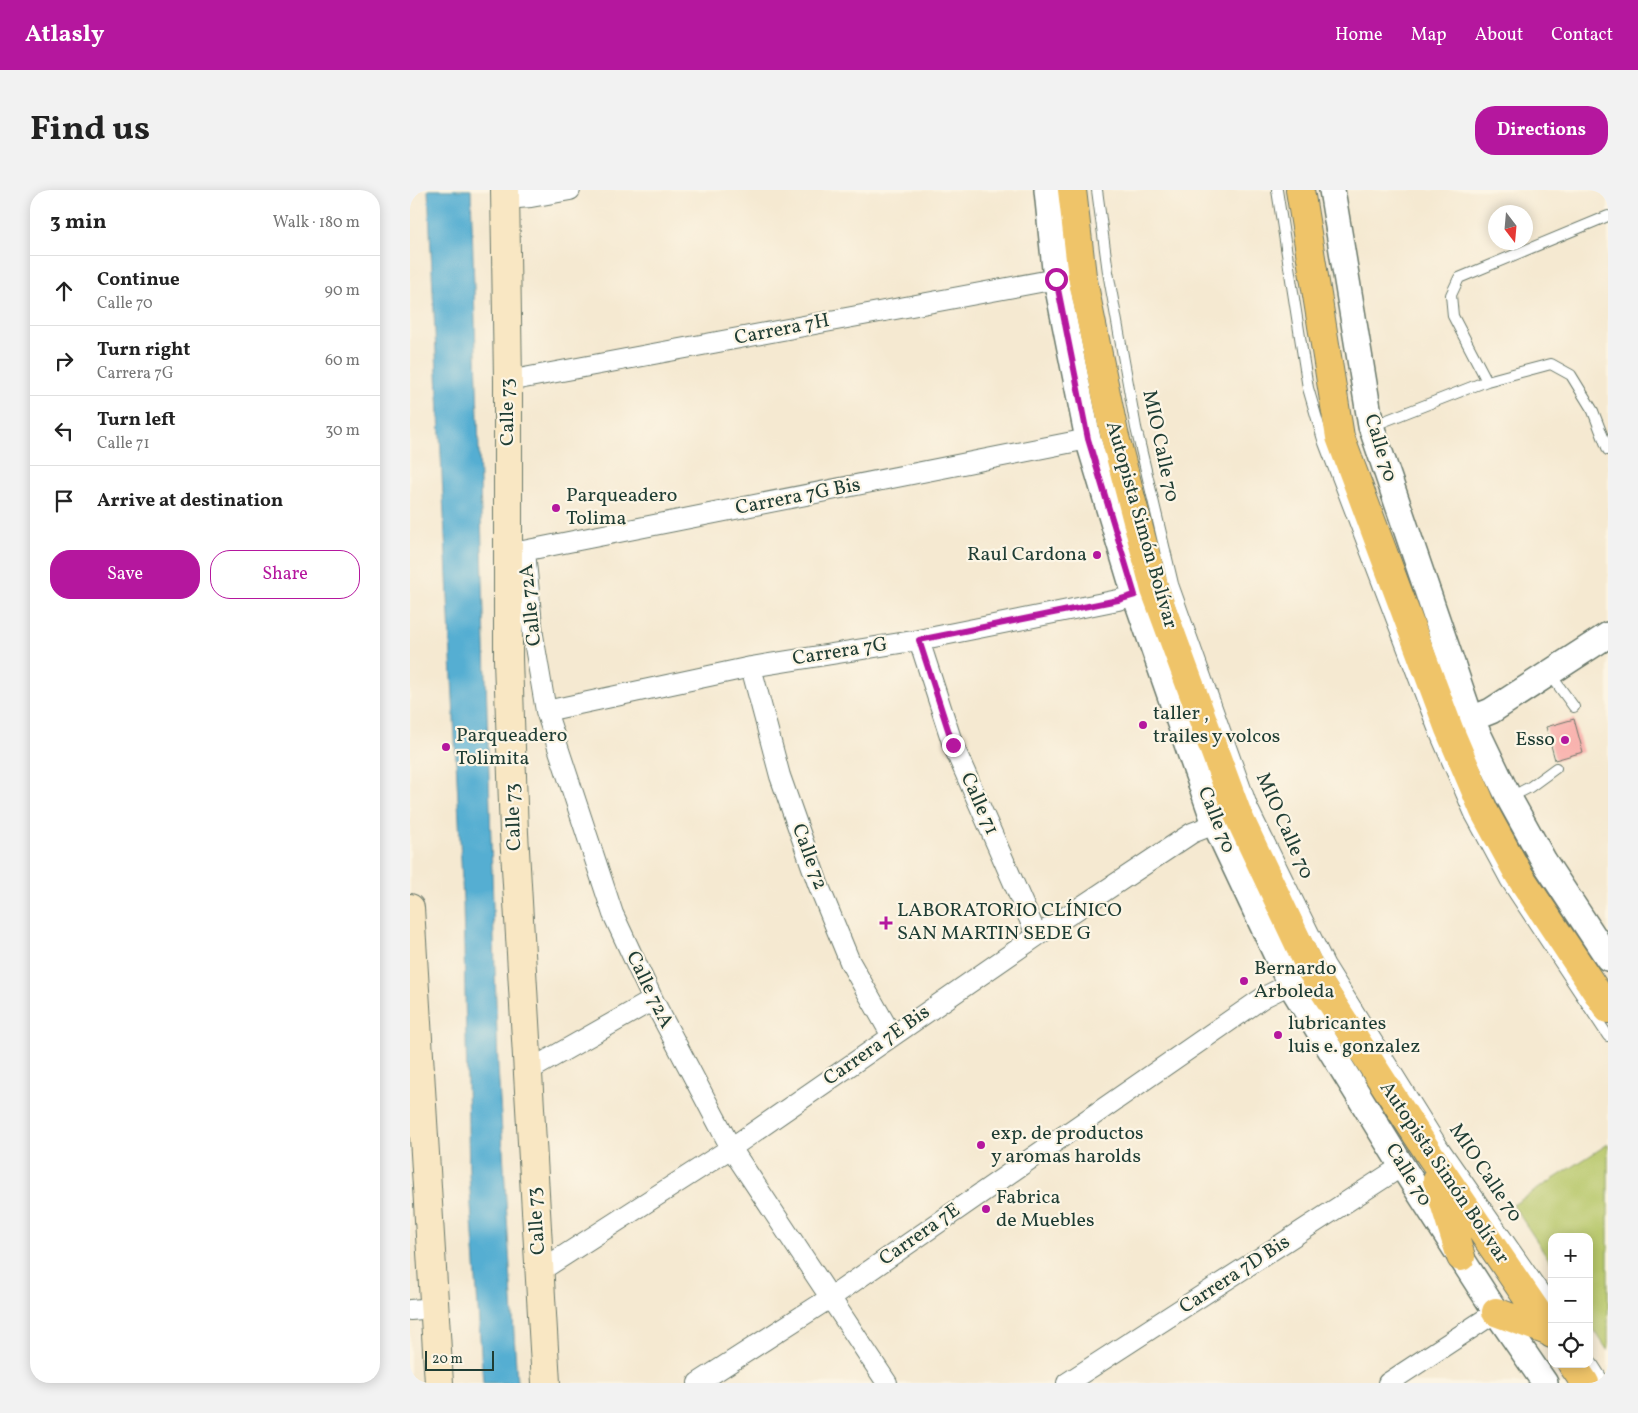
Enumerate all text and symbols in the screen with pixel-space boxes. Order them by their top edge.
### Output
text: Atlasly [25,18,104,52]
text: Home [1335,23,1383,48]
text: Map [1411,23,1447,48]
text: About [1475,23,1523,48]
text: Contact [1551,23,1613,48]
text: Find us [30,106,150,154]
button: Directions [1475,106,1608,155]
north arrow [1488,205,1533,250]
text: 3 min [50,208,106,237]
text: Walk · 180 m [273,212,360,234]
text: Continue [97,267,180,293]
route start [1045,268,1068,291]
icon: ahead [50,277,78,305]
text: 90 m [324,280,360,302]
text: Calle 70 [97,293,153,315]
street label: Carrera 7H [732,307,832,353]
text: Turn right [97,337,190,363]
icon: right [50,347,78,375]
text: 60 m [325,350,360,372]
text: Carrera 7G [97,363,174,385]
street label: Calle 73 [494,378,522,446]
street label: MIO Calle 70 [1134,387,1186,505]
text: Turn left [97,407,176,433]
street label: Calle 70 [1356,411,1404,485]
icon: left [50,417,78,445]
street label: Autopista Simón Bolívar [1098,418,1184,632]
text: 30 m [325,420,360,442]
text: Calle 71 [97,433,150,455]
street label: Carrera 7G Bis [733,471,863,523]
place label: Parqueadero Tolima [566,482,677,533]
icon: arrive [50,487,78,515]
text: Arrive at destination [97,488,283,514]
marker: Parqueadero Tolima [550,502,562,514]
place label: Raul Cardona [967,541,1087,569]
marker: Raul Cardona [1091,549,1103,561]
button: Save [50,550,200,599]
button: Share [210,550,360,599]
street label: Calle 72A [513,562,549,648]
street label: Carrera 7G [790,631,890,673]
place label: taller , trailes y volcos [1153,700,1280,751]
marker: taller , trailes y volcos [1137,719,1149,731]
place label: Parqueadero Tolimita [456,722,567,773]
place label: Esso [1515,726,1555,754]
route end [942,734,965,757]
marker: Esso [1559,734,1571,746]
marker: Parqueadero Tolimita [440,741,452,753]
street label: Calle 71 [953,768,1005,840]
street label: MIO Calle 70 [1248,768,1320,884]
street label: Calle 73 [499,783,529,851]
street label: Calle 70 [1190,783,1242,857]
street label: Calle 72 [784,820,834,894]
place label: LABORATORIO CLÍNICO SAN MARTIN SEDE G [897,897,1122,948]
marker: LABORATORIO CLÍNICO SAN MARTIN SEDE G [879,916,893,930]
street label: Calle 72A [618,947,680,1033]
place label: Bernardo Arboleda [1254,955,1337,1006]
marker: Bernardo Arboleda [1238,975,1250,987]
street label: Carrera 7E Bis [818,999,936,1093]
place label: lubricantes luis e. gonzalez [1288,1010,1420,1061]
marker: lubricantes luis e. gonzalez [1272,1029,1284,1041]
street label: Autopista Simón Bolívar [1372,1076,1516,1270]
street label: MIO Calle 70 [1442,1118,1528,1228]
place label: exp. de productos y aromas harolds [991,1120,1144,1171]
street label: Calle 70 [1378,1138,1438,1212]
marker: exp. de productos y aromas harolds [975,1139,987,1151]
place label: Fabrica de Muebles [996,1184,1095,1235]
street label: Calle 73 [521,1186,553,1256]
street label: Carrera 7E [874,1197,966,1273]
marker: Fabrica de Muebles [980,1203,992,1215]
street label: Carrera 7D Bis [1174,1229,1296,1321]
map controls [1548,1233,1593,1368]
button: + [1548,1233,1593,1278]
button: − [1548,1278,1593,1323]
button: locate [1548,1323,1593,1368]
scale bar [425,1348,494,1371]
text: 20 m [432,1350,463,1369]

